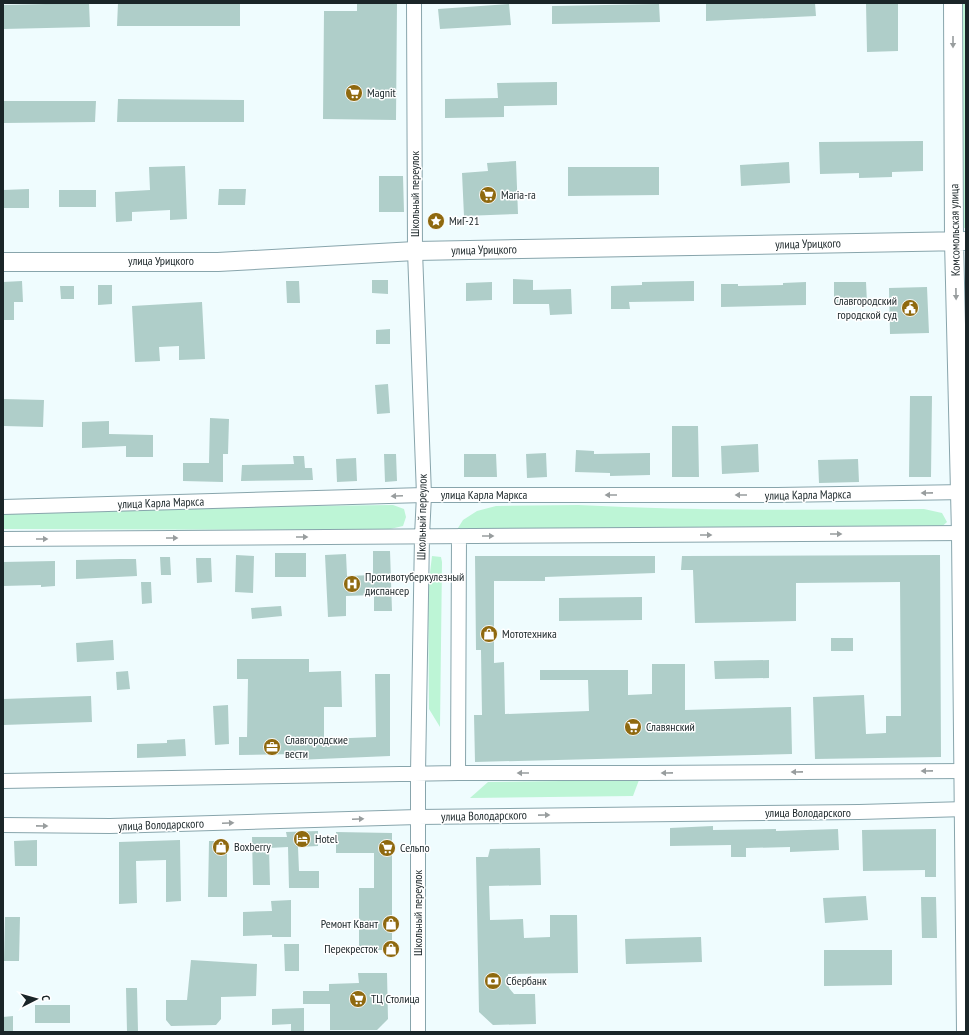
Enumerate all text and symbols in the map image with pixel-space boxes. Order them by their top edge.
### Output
one-way arrow [950,36,956,49]
supermarket icon: Magnit [344,83,364,103]
place label: Magnit [367,85,397,100]
street label: Школьный переулок [407,151,422,237]
street label: Комсомольская улица [946,184,963,276]
supermarket icon: Maria-ra [478,185,498,205]
place label: Maria-ra [501,187,536,202]
place icon: МиГ-21 [426,211,446,231]
place label: МиГ-21 [449,213,479,228]
street label: улица Урицкого [775,235,841,252]
street label: улица Урицкого [451,241,517,258]
street label: улица Урицкого [128,253,194,268]
one-way arrow [953,288,959,301]
place label: Славгородский городской суд [834,293,898,322]
public building icon: Славгородский городской суд [900,298,920,318]
street label: Школьный переулок [413,473,430,560]
street label: улица Карла Маркса [765,486,852,503]
street label: улица Карла Маркса [441,487,527,502]
one-way arrow [920,490,933,496]
one-way arrow [391,492,403,499]
one-way arrow [604,492,617,498]
one-way arrow [734,492,747,498]
street label: улица Карла Маркса [117,493,205,512]
one-way arrow [830,531,843,537]
one-way arrow [700,532,713,538]
one-way arrow [482,533,495,539]
one-way arrow [296,534,309,540]
one-way arrow [166,535,179,541]
one-way arrow [36,536,49,542]
place label: Противотуберкулезный диспансер [365,569,464,598]
hospital icon: Противотуберкулезный диспансер [342,574,362,594]
shop icon: Мототехника [479,624,499,644]
place label: Мототехника [502,626,557,641]
supermarket icon: Славянский [623,717,643,737]
place label: Славянский [646,719,695,734]
place label: Славгородские вести [285,732,348,761]
office icon: Славгородские вести [262,737,282,757]
one-way arrow [920,768,933,774]
one-way arrow [790,769,803,775]
one-way arrow [516,770,529,776]
one-way arrow [660,770,673,776]
street label: улица Володарского [765,805,851,820]
street label: улица Володарского [441,807,527,824]
one-way arrow [538,812,551,818]
one-way arrow [352,815,364,822]
street label: улица Володарского [118,816,204,833]
one-way arrow [222,820,235,826]
one-way arrow [36,823,49,829]
hotel icon: Hotel [292,829,312,849]
place label: Hotel [315,831,338,846]
shop icon: Boxberry [211,837,231,857]
supermarket icon: Сельпо [377,838,397,858]
place label: Boxberry [234,839,271,854]
place label: Сельпо [400,840,430,855]
street label: Школьный переулок [410,870,425,956]
shop icon: Ремонт Квант [381,914,401,934]
place label: Ремонт Квант [321,916,378,931]
shop icon: Перекресток [381,939,401,959]
place label: Перекресток [324,941,378,956]
bank icon: Сбербанк [483,971,503,991]
place label: Сбербанк [506,973,547,988]
north arrow [16,979,56,1019]
supermarket icon: ТЦ Столица [348,989,368,1009]
place label: ТЦ Столица [371,991,420,1006]
text: С [39,995,53,1001]

